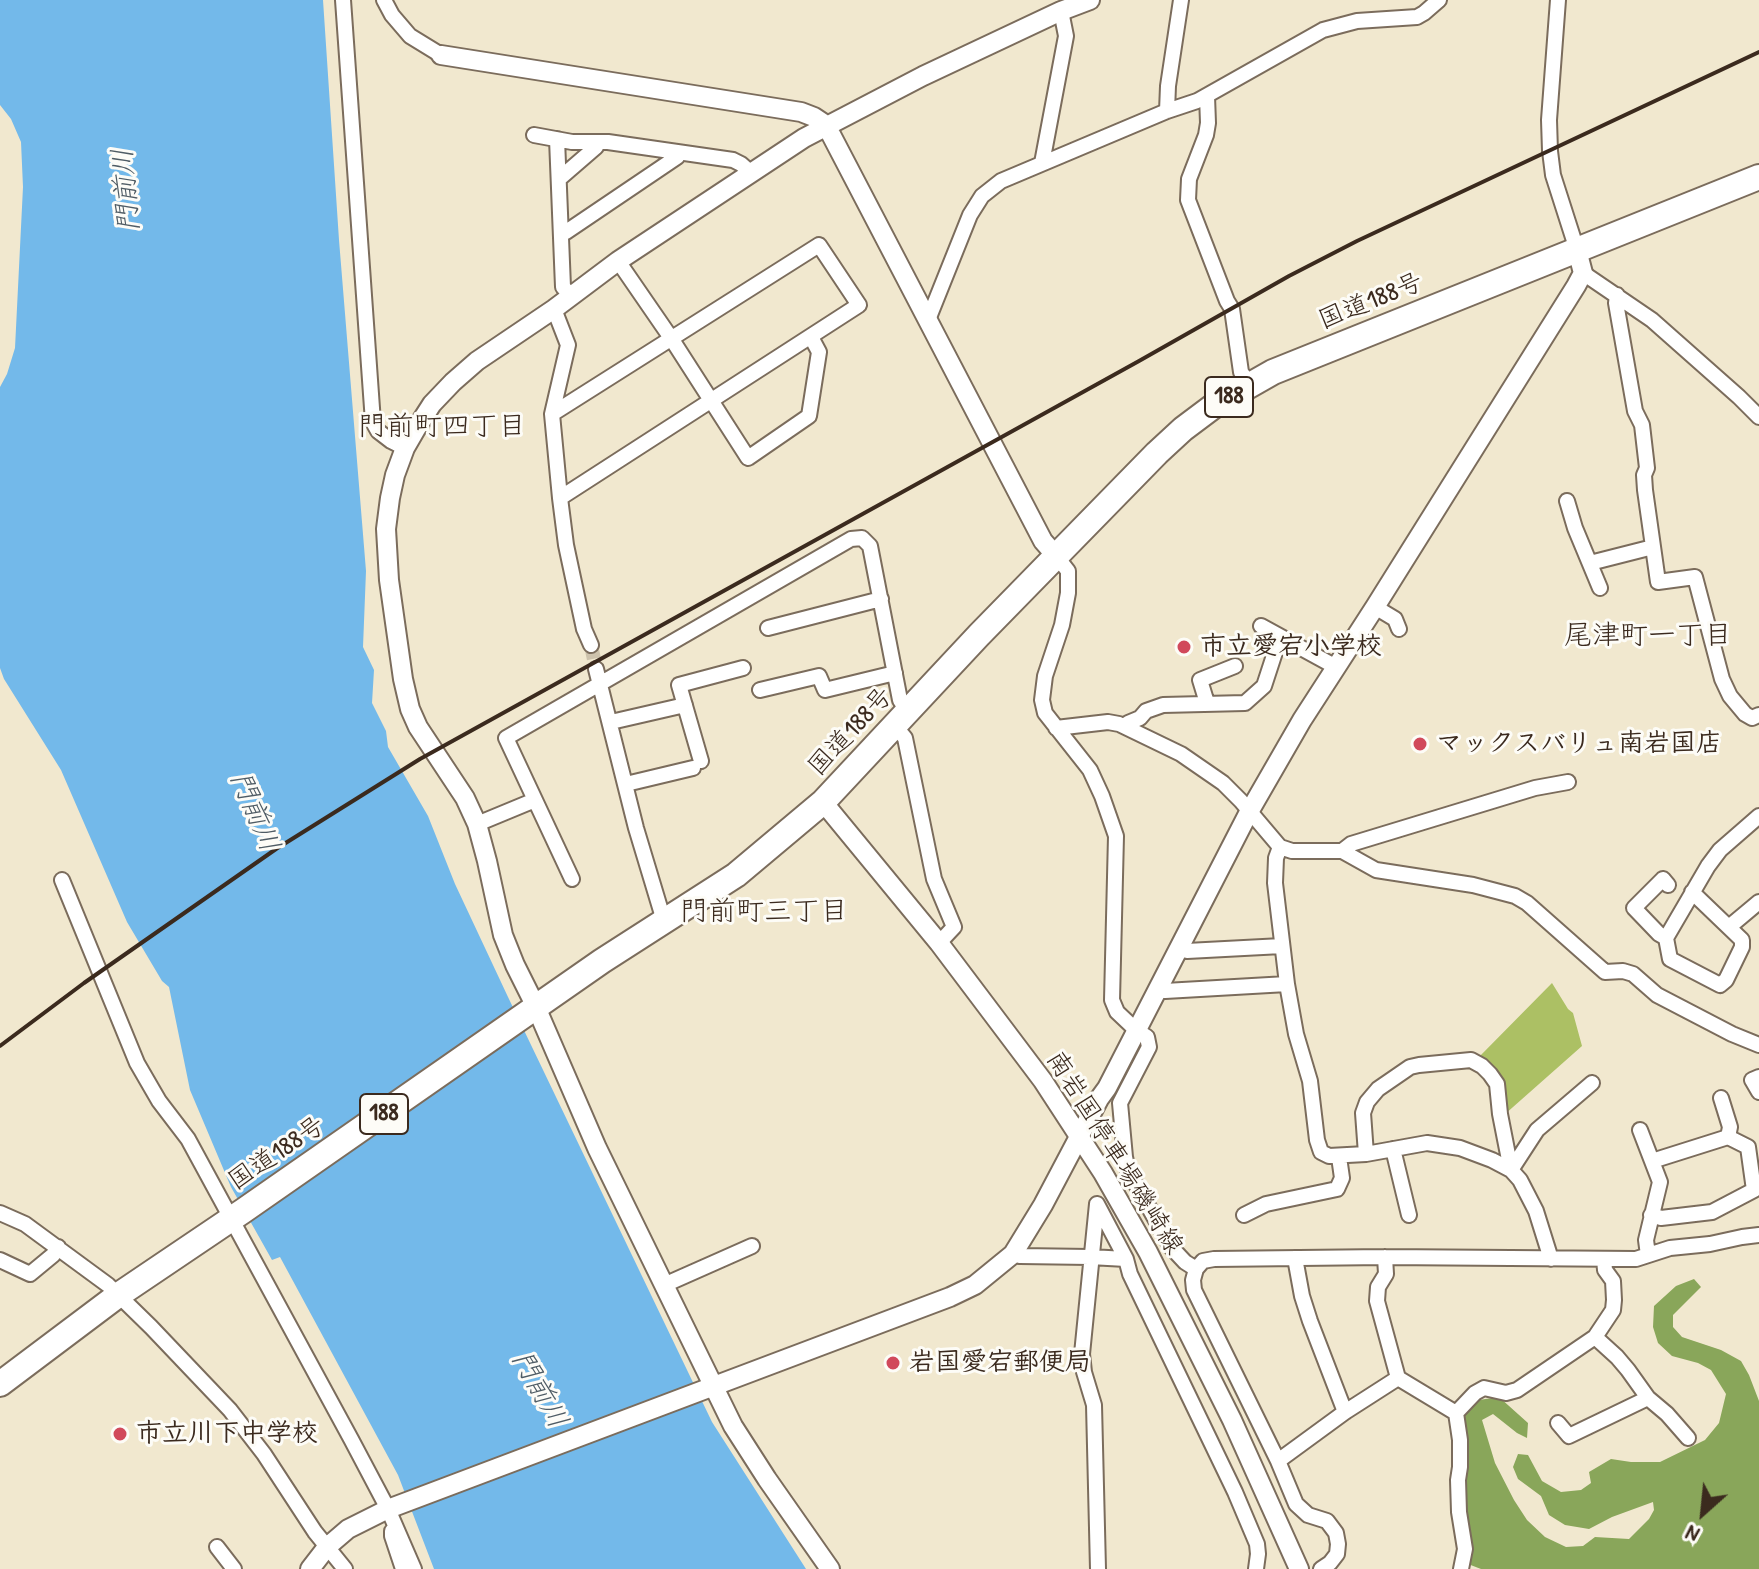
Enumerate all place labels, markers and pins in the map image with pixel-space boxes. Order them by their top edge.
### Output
place label: 市立愛宕小学校 [1200,631,1382,663]
marker: 市立愛宕小学校 [1175,638,1193,656]
place label: マックスバリュ南岩国店 [1436,728,1722,760]
marker: マックスバリュ南岩国店 [1411,735,1429,753]
place label: 岩国愛宕郵便局 [909,1347,1091,1379]
marker: 岩国愛宕郵便局 [884,1354,902,1372]
place label: 市立川下中学校 [136,1418,318,1450]
marker: 市立川下中学校 [111,1425,129,1443]

